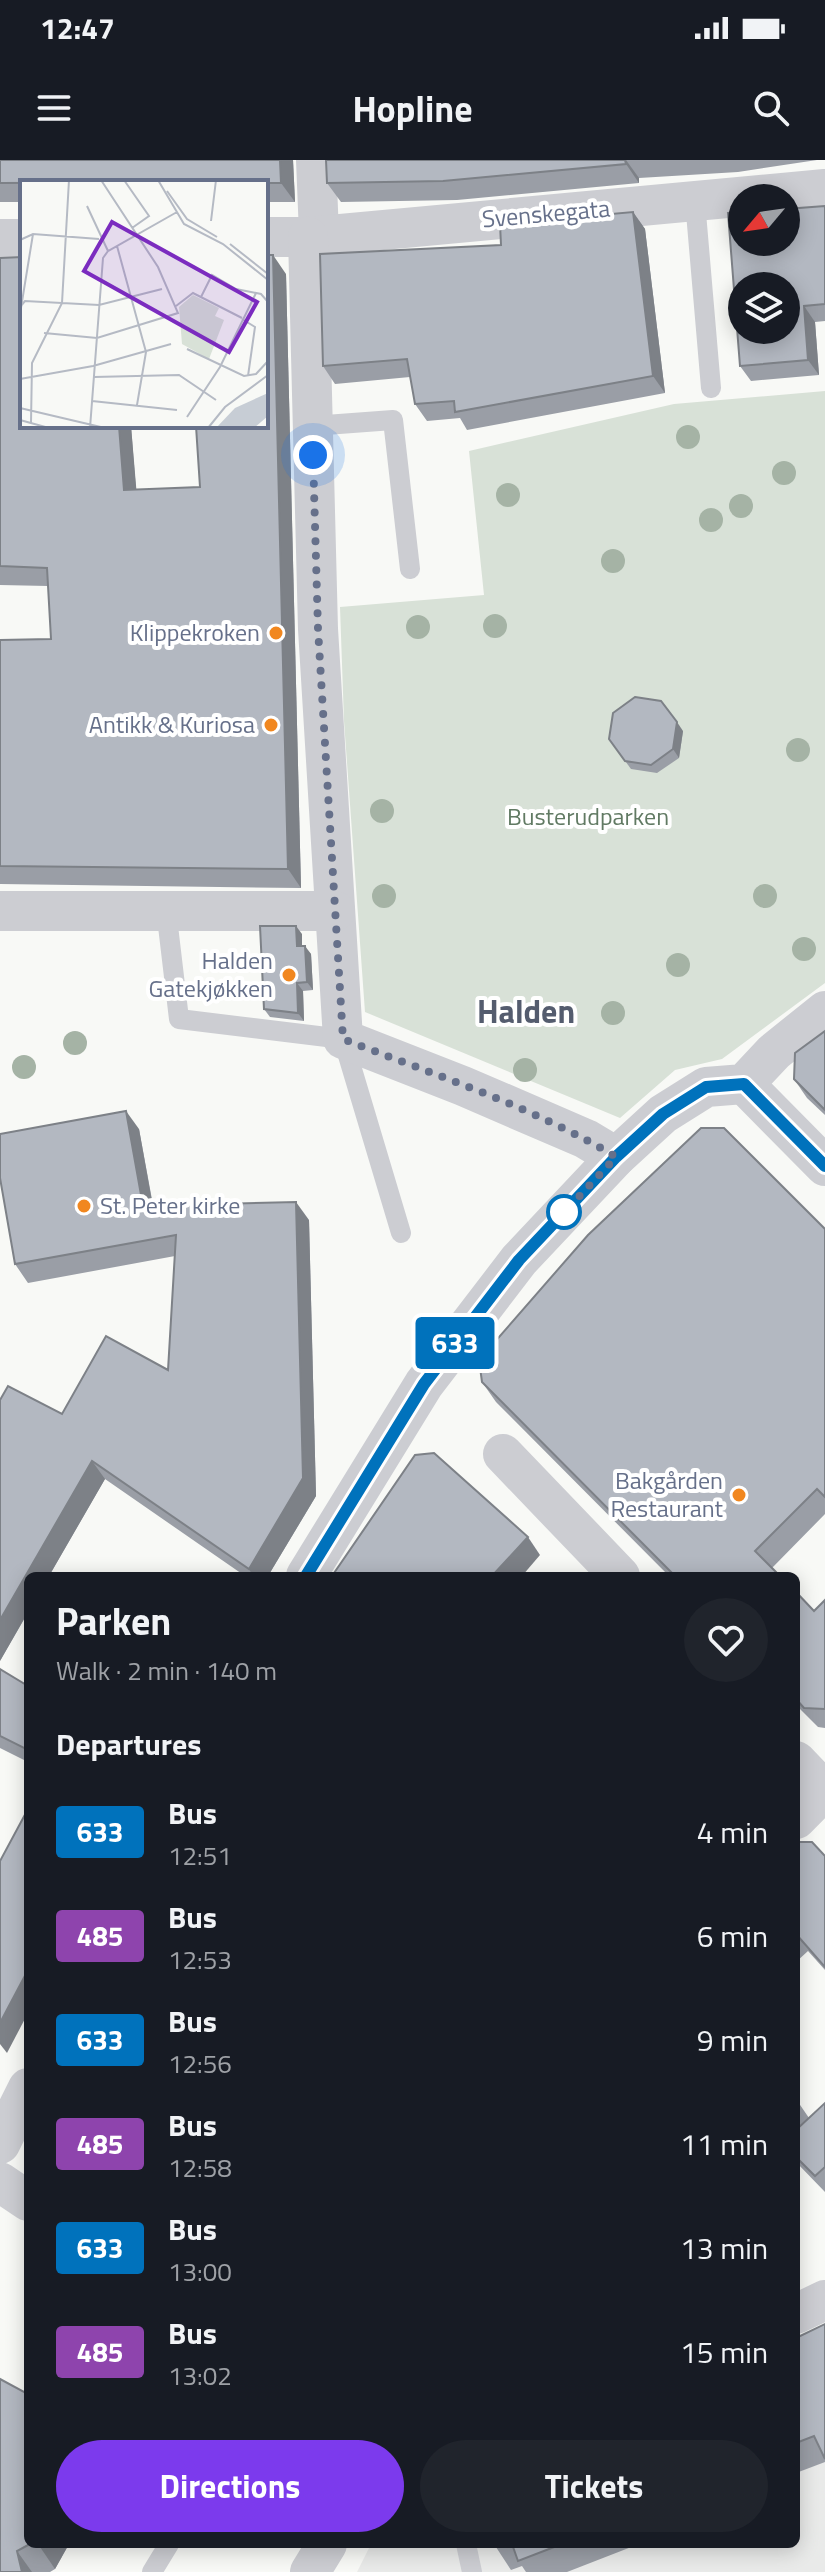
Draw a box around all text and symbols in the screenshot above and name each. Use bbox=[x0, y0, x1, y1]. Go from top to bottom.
text: 12:47 bbox=[40, 5, 115, 51]
text: Hopline bbox=[352, 81, 473, 136]
icon: menu bbox=[32, 86, 76, 130]
icon: search bbox=[749, 86, 793, 130]
inset map bbox=[20, 180, 268, 428]
north arrow bbox=[728, 184, 800, 256]
map controls bbox=[728, 184, 800, 344]
street label: Svenskegata bbox=[480, 189, 611, 237]
button: layers bbox=[728, 272, 800, 344]
your location bbox=[293, 435, 333, 475]
place label: Klippekroken bbox=[130, 614, 260, 650]
marker: Klippekroken bbox=[267, 624, 285, 642]
place label: Antikk & Kuriosa bbox=[89, 706, 255, 742]
marker: Antikk & Kuriosa bbox=[262, 716, 280, 734]
park label: Busterudparken bbox=[507, 798, 669, 834]
place label: Halden Gatekjøkken bbox=[149, 942, 273, 1006]
marker: Halden Gatekjøkken bbox=[280, 966, 298, 984]
district label: Halden bbox=[477, 987, 575, 1035]
place label: St. Peter kirke bbox=[100, 1187, 240, 1223]
unlabelled marker bbox=[547, 1195, 581, 1229]
marker: St. Peter kirke bbox=[75, 1197, 93, 1215]
line badge: 633 bbox=[409, 1317, 501, 1369]
text: 633 bbox=[431, 1321, 479, 1364]
place label: Bakgården Restaurant bbox=[610, 1462, 724, 1526]
marker: Bakgården Restaurant bbox=[730, 1486, 748, 1504]
text: Parken bbox=[56, 1592, 171, 1650]
button: heart bbox=[684, 1598, 768, 1682]
text: Walk · 2 min · 140 m bbox=[56, 1651, 277, 1690]
text: Departures bbox=[56, 1721, 201, 1767]
text: Bus bbox=[168, 1790, 217, 1836]
text: 4 min bbox=[697, 1809, 768, 1855]
text: 633 bbox=[76, 1810, 124, 1853]
text: 12:51 bbox=[168, 1836, 232, 1875]
text: Bus bbox=[168, 1894, 217, 1940]
text: 6 min bbox=[697, 1913, 768, 1959]
text: 485 bbox=[76, 1914, 124, 1957]
text: 12:53 bbox=[168, 1940, 232, 1979]
text: Bus bbox=[168, 1998, 217, 2044]
text: 9 min bbox=[697, 2017, 768, 2063]
text: 633 bbox=[76, 2018, 124, 2061]
text: 12:56 bbox=[168, 2044, 232, 2083]
text: Bus bbox=[168, 2102, 217, 2148]
text: 11 min bbox=[680, 2121, 768, 2167]
text: 485 bbox=[76, 2122, 124, 2165]
text: 12:58 bbox=[168, 2148, 232, 2187]
text: Bus bbox=[168, 2206, 217, 2252]
text: 13 min bbox=[680, 2225, 768, 2271]
text: 633 bbox=[76, 2226, 124, 2269]
text: 13:00 bbox=[168, 2252, 232, 2291]
text: Bus bbox=[168, 2310, 217, 2356]
text: 15 min bbox=[680, 2329, 768, 2375]
text: 485 bbox=[76, 2330, 124, 2373]
text: 13:02 bbox=[168, 2356, 232, 2395]
button: Directions bbox=[56, 2440, 404, 2532]
button: Tickets bbox=[420, 2440, 768, 2532]

